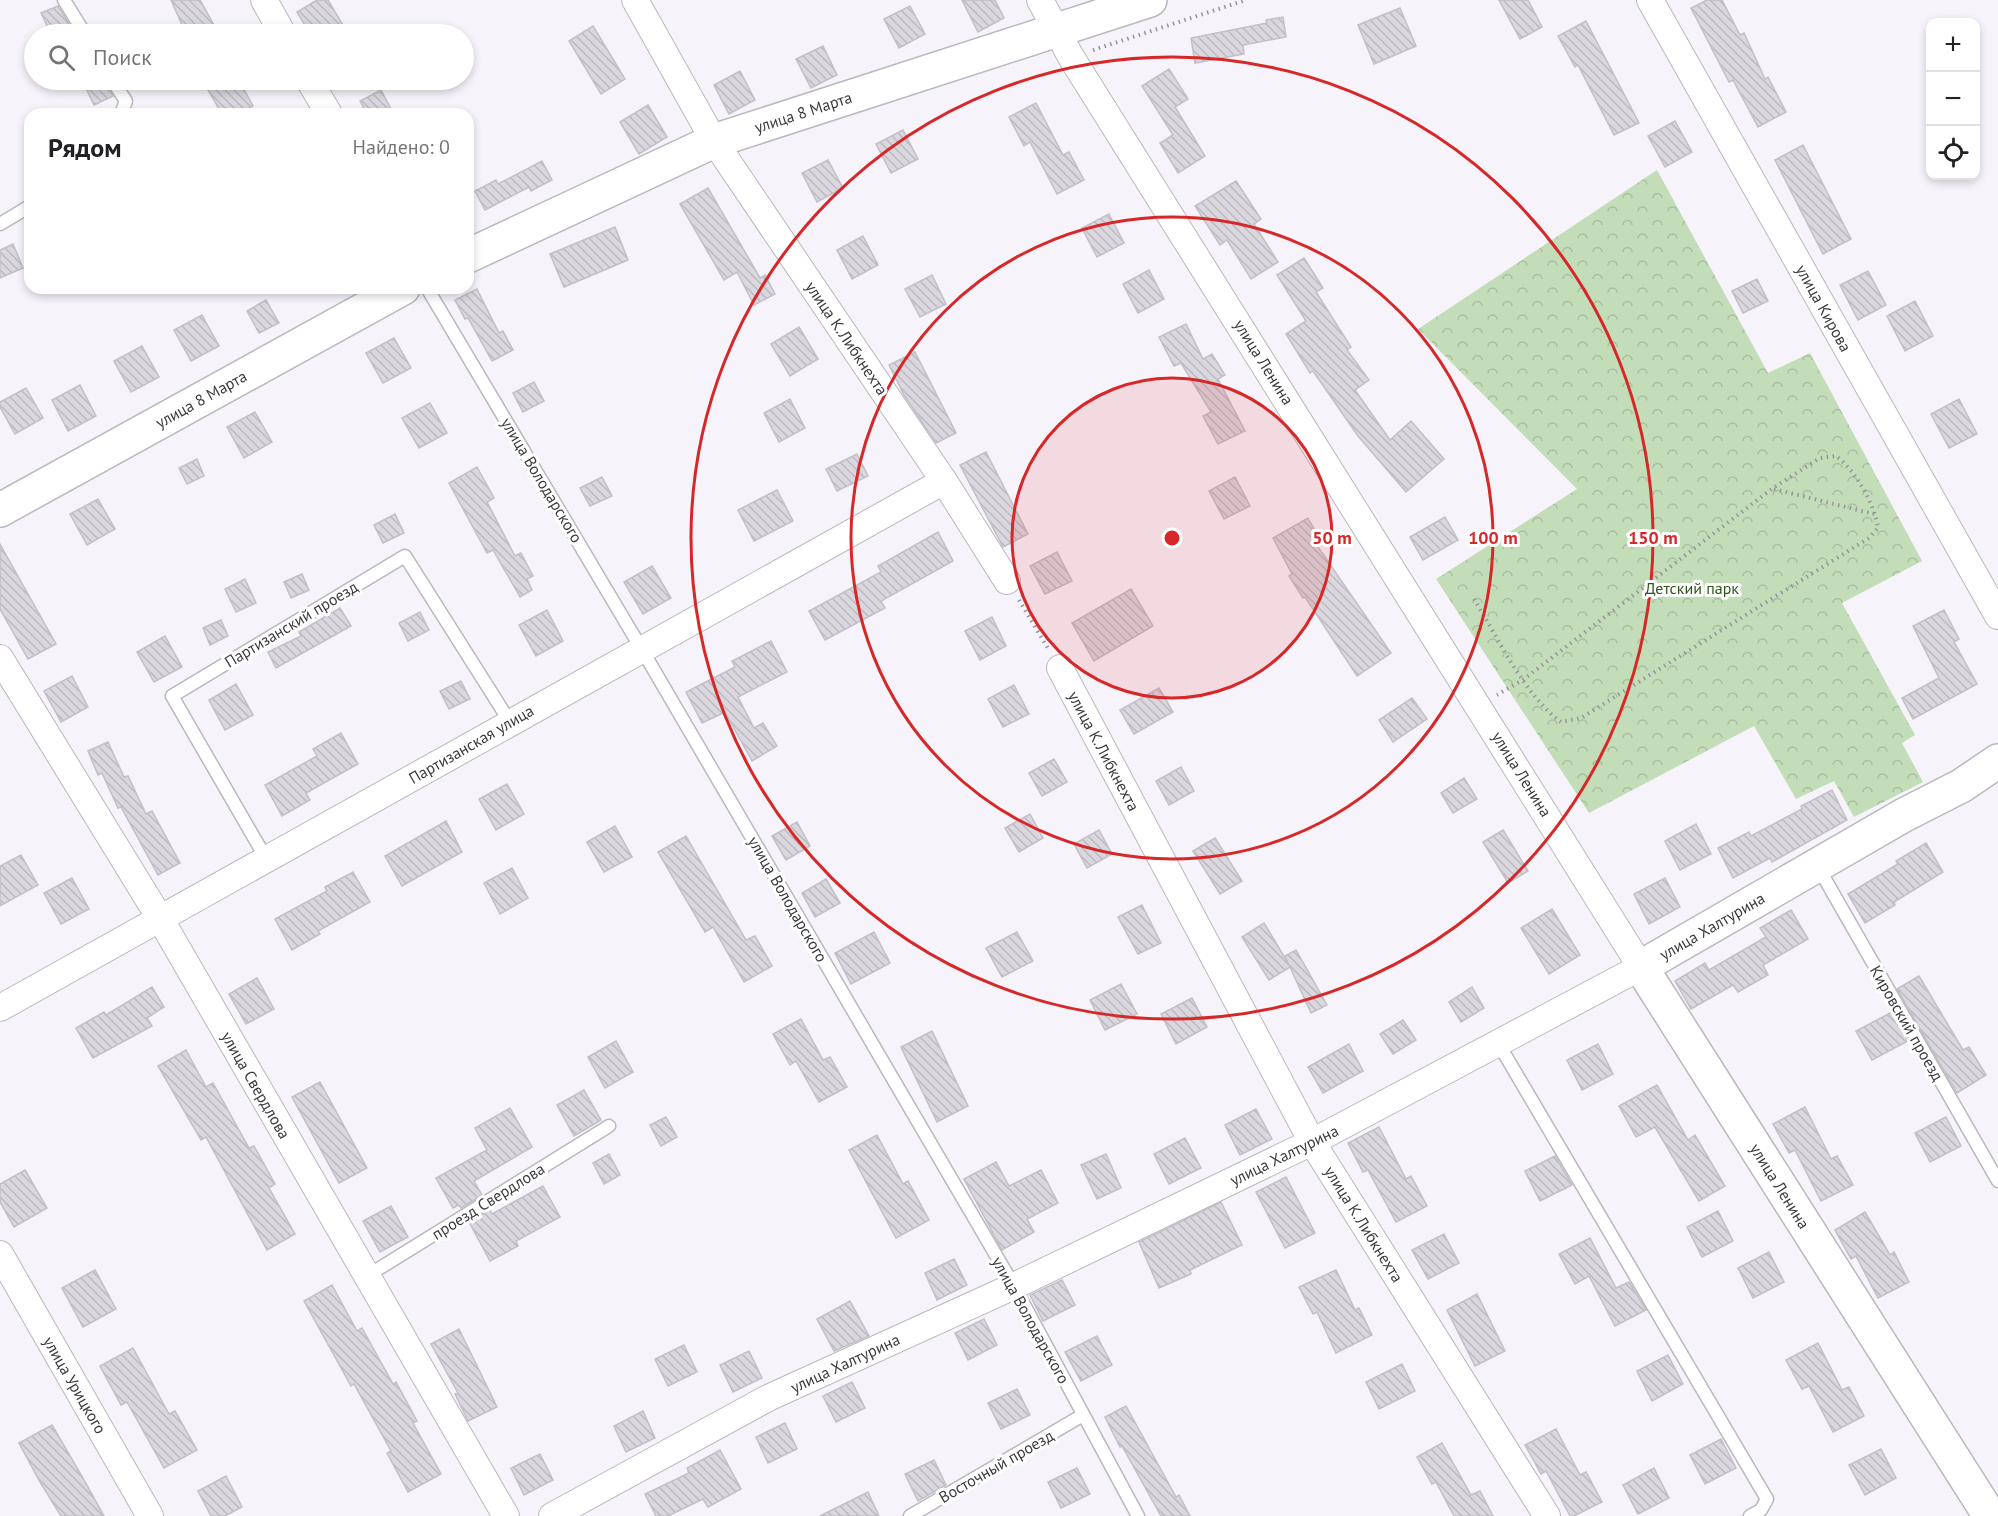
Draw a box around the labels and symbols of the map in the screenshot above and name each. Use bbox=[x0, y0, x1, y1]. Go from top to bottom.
street label: улица 8 Марта bbox=[752, 87, 854, 137]
street label: улица Кирова bbox=[1792, 261, 1856, 355]
street label: улица К.Либкнехта bbox=[801, 277, 893, 399]
street label: улица Ленина bbox=[1230, 316, 1298, 408]
street label: улица 8 Марта bbox=[152, 366, 250, 432]
street label: улица Володарского bbox=[497, 414, 587, 546]
text: 50 m bbox=[1312, 526, 1352, 549]
text: 100 m bbox=[1468, 526, 1518, 549]
text: 150 m bbox=[1628, 526, 1678, 549]
centre of rings bbox=[1162, 528, 1182, 548]
street label: Партизанский проезд bbox=[221, 576, 362, 672]
park label: Детский парк bbox=[1645, 578, 1739, 598]
street label: улица К.Либкнехта bbox=[1064, 687, 1144, 815]
street label: Партизанская улица bbox=[405, 700, 537, 788]
street label: улица Ленина bbox=[1488, 728, 1556, 820]
street label: улица Володарского bbox=[744, 832, 832, 966]
street label: улица Халтурина bbox=[1656, 888, 1768, 964]
street label: Кировский проезд bbox=[1866, 962, 1948, 1085]
street label: улица Свердлова bbox=[217, 1028, 295, 1142]
street label: улица Халтурина bbox=[1226, 1120, 1342, 1190]
street label: улица Ленина bbox=[1746, 1140, 1814, 1232]
street label: проезд Свердлова bbox=[428, 1158, 548, 1244]
street label: улица К.Либкнехта bbox=[1320, 1162, 1408, 1286]
street label: улица Володарского bbox=[988, 1253, 1074, 1387]
street label: улица Халтурина bbox=[787, 1329, 903, 1397]
street label: улица Урицкого bbox=[39, 1333, 111, 1437]
street label: Восточный проезд bbox=[935, 1425, 1057, 1507]

